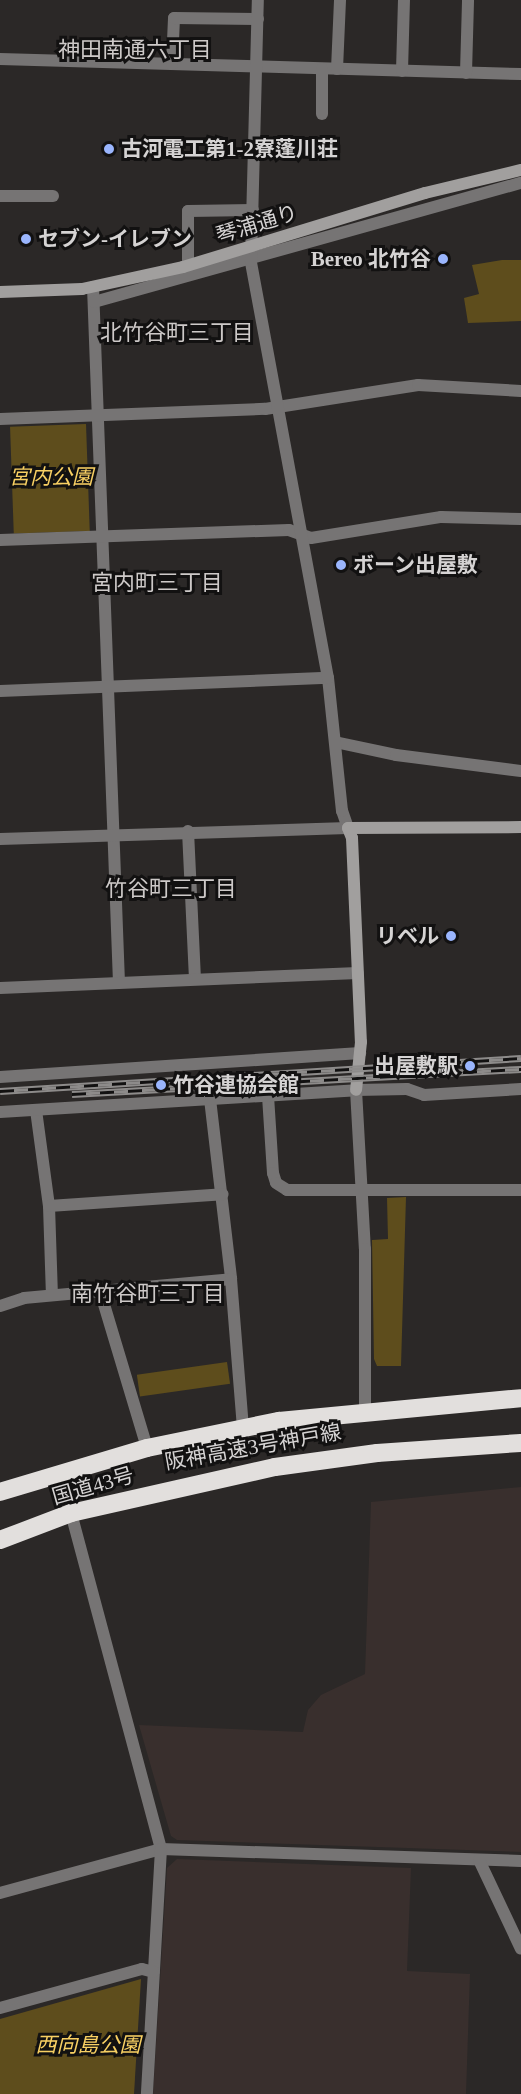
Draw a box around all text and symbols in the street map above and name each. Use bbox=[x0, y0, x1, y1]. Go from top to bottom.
district label: 神田南通六丁目 bbox=[58, 37, 212, 63]
place label: 古河電工第1-2寮蓬川荘 bbox=[121, 136, 338, 162]
marker: 古河電工第1-2寮蓬川荘 bbox=[102, 142, 116, 156]
street label: 琴浦通り bbox=[213, 200, 301, 248]
place label: セブン-イレブン bbox=[38, 226, 192, 252]
marker: セブン-イレブン bbox=[19, 232, 33, 246]
place label: Bereo 北竹谷 bbox=[311, 246, 431, 272]
marker: Bereo 北竹谷 bbox=[436, 252, 450, 266]
district label: 北竹谷町三丁目 bbox=[100, 320, 254, 346]
park label: 宮内公園 bbox=[9, 464, 93, 490]
place label: ボーン出屋敷 bbox=[353, 552, 479, 578]
marker: ボーン出屋敷 bbox=[334, 558, 348, 572]
district label: 宮内町三丁目 bbox=[91, 570, 223, 596]
district label: 竹谷町三丁目 bbox=[105, 876, 237, 902]
place label: リベル bbox=[376, 923, 439, 949]
marker: リベル bbox=[444, 929, 458, 943]
place label: 出屋敷駅 bbox=[374, 1053, 458, 1079]
marker: 出屋敷駅 bbox=[463, 1059, 477, 1073]
place label: 竹谷連協会館 bbox=[173, 1072, 299, 1098]
marker: 竹谷連協会館 bbox=[154, 1078, 168, 1092]
district label: 南竹谷町三丁目 bbox=[71, 1281, 225, 1307]
street label: 阪神高速3号神戸線 bbox=[163, 1419, 343, 1475]
street label: 国道43号 bbox=[49, 1462, 137, 1510]
park label: 西向島公園 bbox=[36, 2032, 140, 2058]

